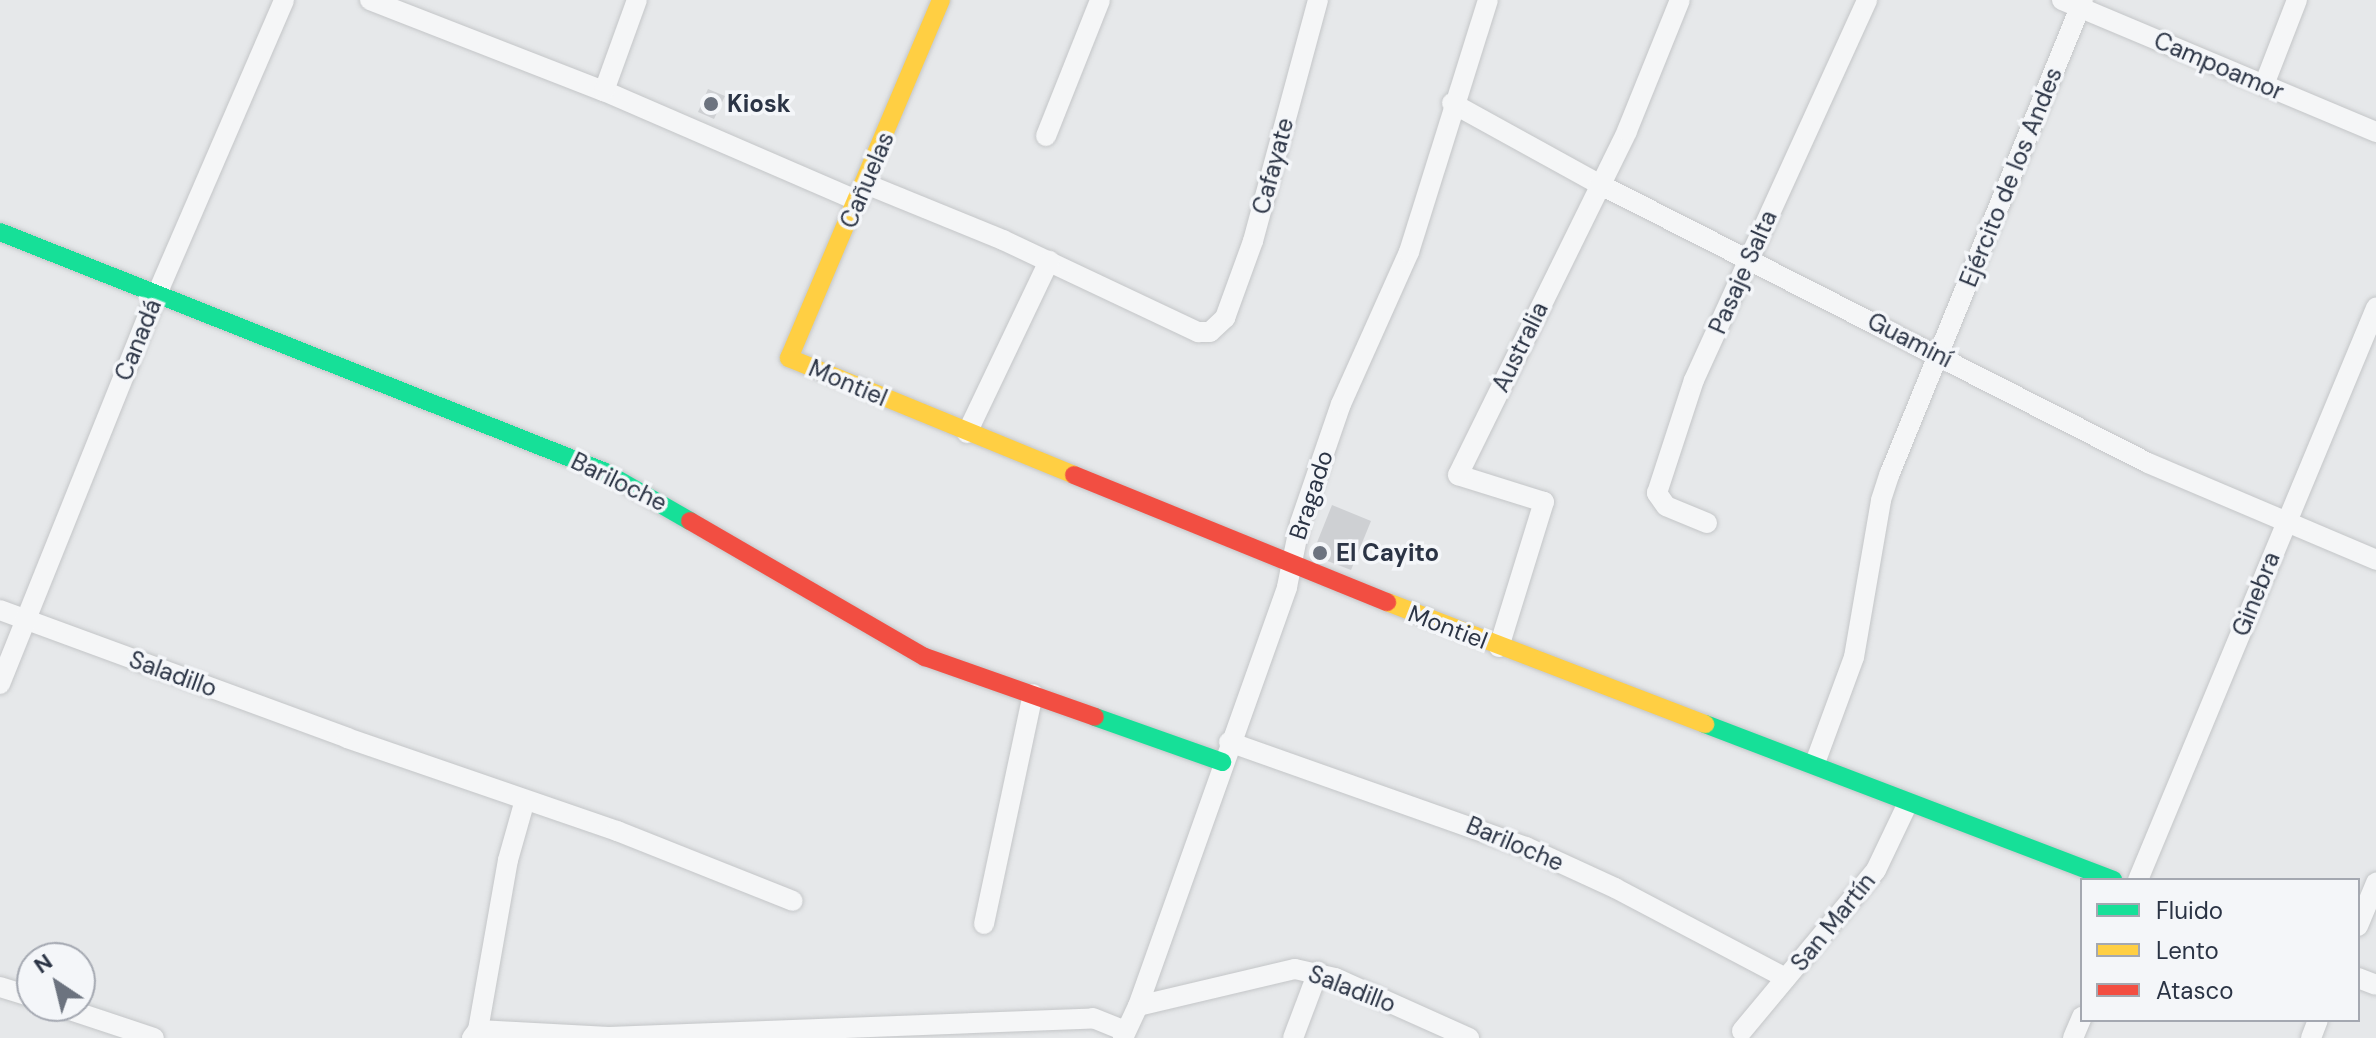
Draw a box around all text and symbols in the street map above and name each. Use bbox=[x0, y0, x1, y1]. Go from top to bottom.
street label: Campoamor bbox=[2150, 26, 2288, 106]
street label: Ejército de los Andes bbox=[1954, 63, 2068, 291]
place label: Kiosk bbox=[727, 90, 791, 118]
marker: Kiosk bbox=[702, 95, 720, 113]
street label: Cafayate bbox=[1246, 115, 1300, 217]
street label: Cañuelas bbox=[834, 127, 900, 233]
street label: Pasaje Salta bbox=[1703, 206, 1783, 338]
street label: Canadá bbox=[109, 295, 167, 385]
street label: Australia bbox=[1486, 297, 1554, 397]
street label: Guaminí bbox=[1863, 306, 1957, 374]
street label: Montiel bbox=[804, 354, 892, 412]
street label: Bariloche bbox=[566, 447, 672, 517]
street label: Bragado bbox=[1283, 447, 1339, 543]
place label: El Cayito bbox=[1336, 539, 1439, 567]
marker: El Cayito bbox=[1311, 544, 1329, 562]
street label: Ginebra bbox=[2226, 548, 2286, 640]
street label: Montiel bbox=[1404, 599, 1492, 655]
street label: Saladillo bbox=[125, 645, 221, 703]
street label: Bariloche bbox=[1462, 811, 1568, 877]
street label: San Martín bbox=[1785, 867, 1881, 977]
legend bbox=[2080, 878, 2360, 1022]
text: Fluido bbox=[2156, 895, 2223, 926]
text: Lento bbox=[2156, 935, 2219, 966]
north arrow bbox=[16, 942, 96, 1022]
text: N bbox=[28, 947, 58, 980]
street label: Saladillo bbox=[1304, 959, 1400, 1019]
text: Atasco bbox=[2156, 975, 2233, 1006]

